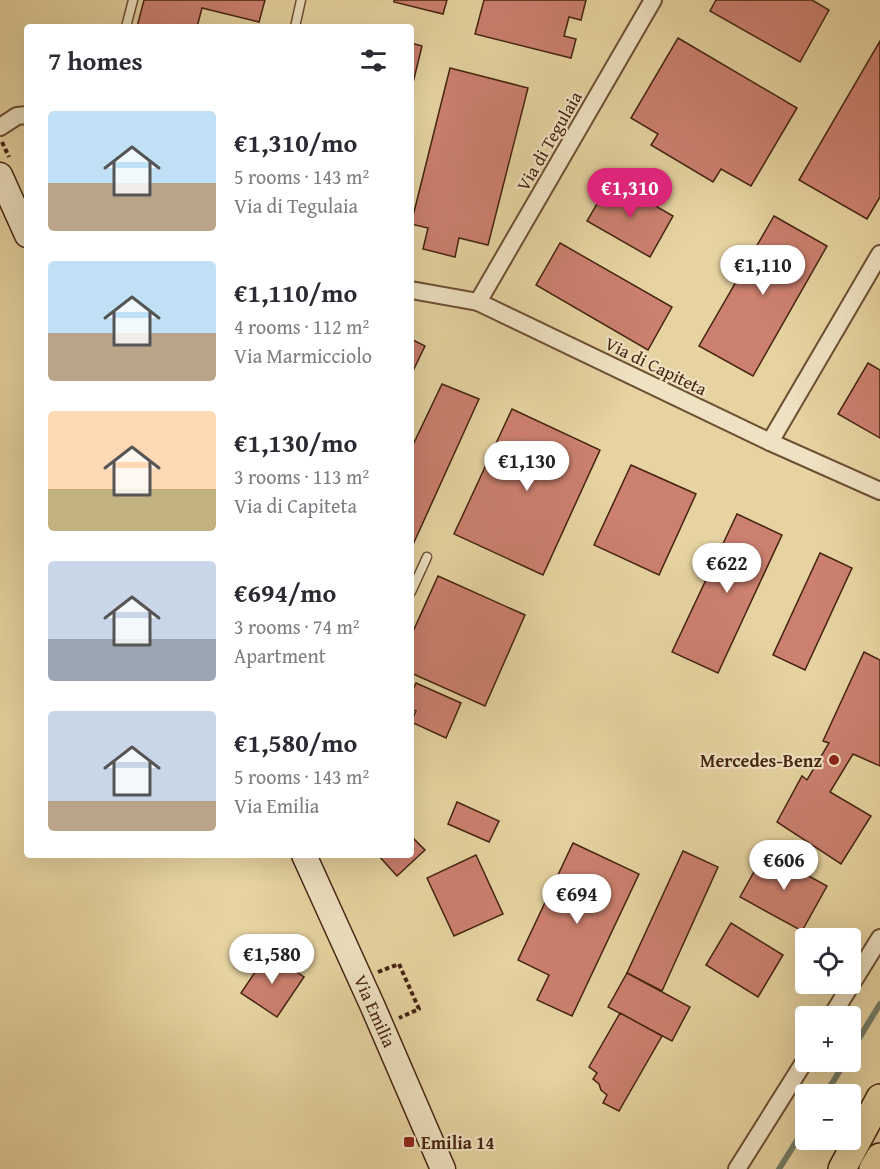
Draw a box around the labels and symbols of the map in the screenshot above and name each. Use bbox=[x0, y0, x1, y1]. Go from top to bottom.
street label: Via di Tegulaia bbox=[509, 86, 589, 196]
pin: €1,310 bbox=[581, 168, 679, 219]
pin: €1,110 bbox=[714, 245, 812, 296]
street label: Via di Capiteta bbox=[600, 330, 712, 403]
pin: €1,130 bbox=[478, 441, 576, 492]
pin: €622 bbox=[691, 543, 763, 594]
place label: Mercedes-Benz bbox=[700, 747, 822, 774]
marker: Mercedes-Benz bbox=[827, 753, 841, 767]
pin: €606 bbox=[748, 840, 820, 891]
pin: €694 bbox=[541, 874, 613, 925]
pin: €1,580 bbox=[223, 934, 321, 985]
street label: Via Emilia bbox=[347, 970, 403, 1052]
place label: Emilia 14 bbox=[421, 1129, 495, 1156]
marker: Emilia 14 bbox=[402, 1135, 416, 1149]

